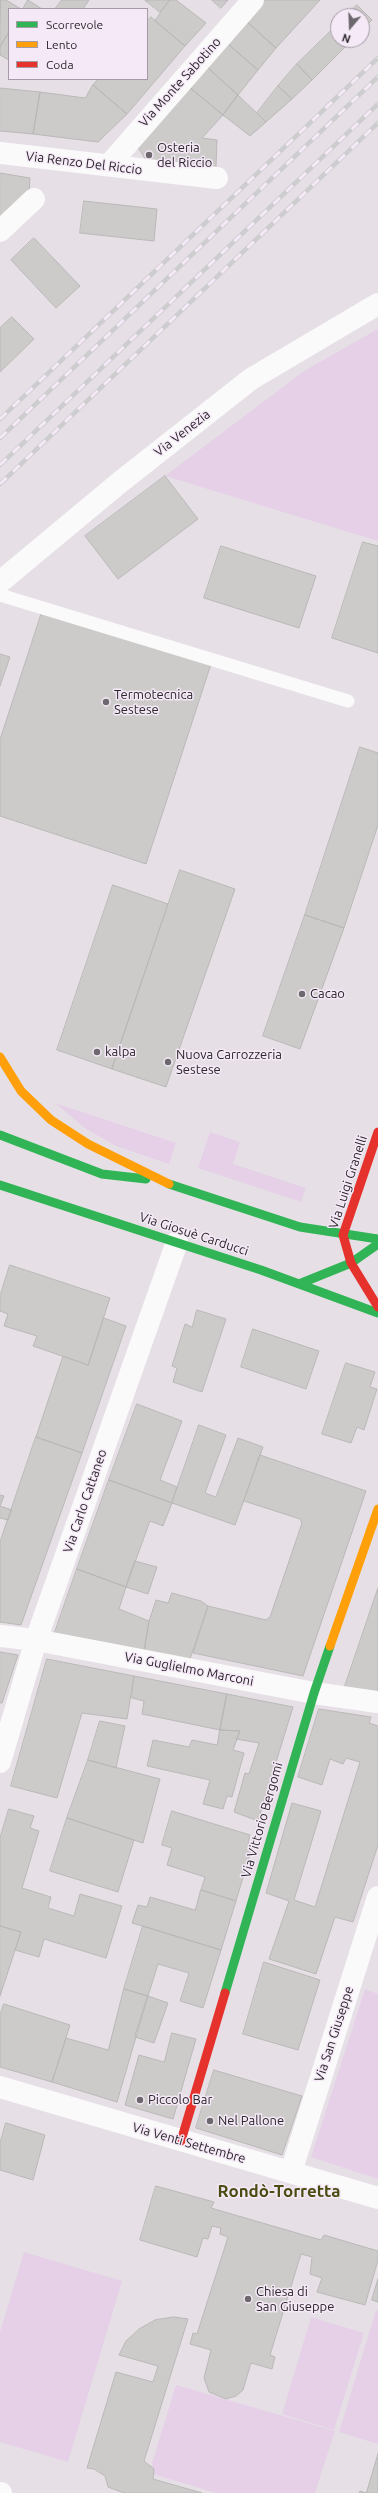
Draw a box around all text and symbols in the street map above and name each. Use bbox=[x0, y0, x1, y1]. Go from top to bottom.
legend bbox=[8, 8, 148, 80]
north arrow bbox=[330, 8, 370, 48]
text: Scorrevole bbox=[46, 18, 103, 31]
text: N bbox=[341, 31, 352, 45]
street label: Via Monte Sabotino bbox=[136, 34, 224, 130]
text: Lento bbox=[46, 38, 77, 51]
text: Coda bbox=[46, 58, 74, 71]
place label: Osteria del Riccio bbox=[157, 140, 212, 171]
street label: Via Renzo Del Riccio bbox=[25, 148, 143, 178]
marker: Osteria del Riccio bbox=[144, 150, 154, 160]
street label: Via Venezia bbox=[151, 406, 213, 460]
place label: Termotecnica Sestese bbox=[114, 687, 193, 718]
marker: Termotecnica Sestese bbox=[101, 697, 111, 707]
place label: Cacao bbox=[310, 986, 345, 1002]
marker: Cacao bbox=[297, 989, 307, 999]
place label: kalpa bbox=[105, 1044, 136, 1060]
marker: kalpa bbox=[92, 1047, 102, 1057]
place label: Nuova Carrozzeria Sestese bbox=[176, 1047, 282, 1078]
marker: Nuova Carrozzeria Sestese bbox=[163, 1057, 173, 1067]
street label: Via Luigi Granelli bbox=[326, 1133, 370, 1231]
street label: Via Giosuè Carducci bbox=[137, 1209, 251, 1259]
street label: Via Carlo Cattaneo bbox=[60, 1447, 110, 1555]
street label: Via Guglielmo Marconi bbox=[123, 1649, 255, 1689]
street label: Via Vittorio Bergomi bbox=[238, 1760, 286, 1880]
street label: Via San Giuseppe bbox=[311, 1984, 357, 2084]
place label: Piccolo Bar bbox=[148, 2092, 212, 2108]
marker: Piccolo Bar bbox=[135, 2095, 145, 2105]
place label: Nel Pallone bbox=[218, 2113, 284, 2129]
marker: Nel Pallone bbox=[205, 2116, 215, 2126]
street label: Via Venti Settembre bbox=[130, 2119, 248, 2167]
district label: Rondò-Torretta bbox=[218, 2181, 340, 2201]
place label: Chiesa di San Giuseppe bbox=[256, 2284, 334, 2315]
marker: Chiesa di San Giuseppe bbox=[243, 2294, 253, 2304]

